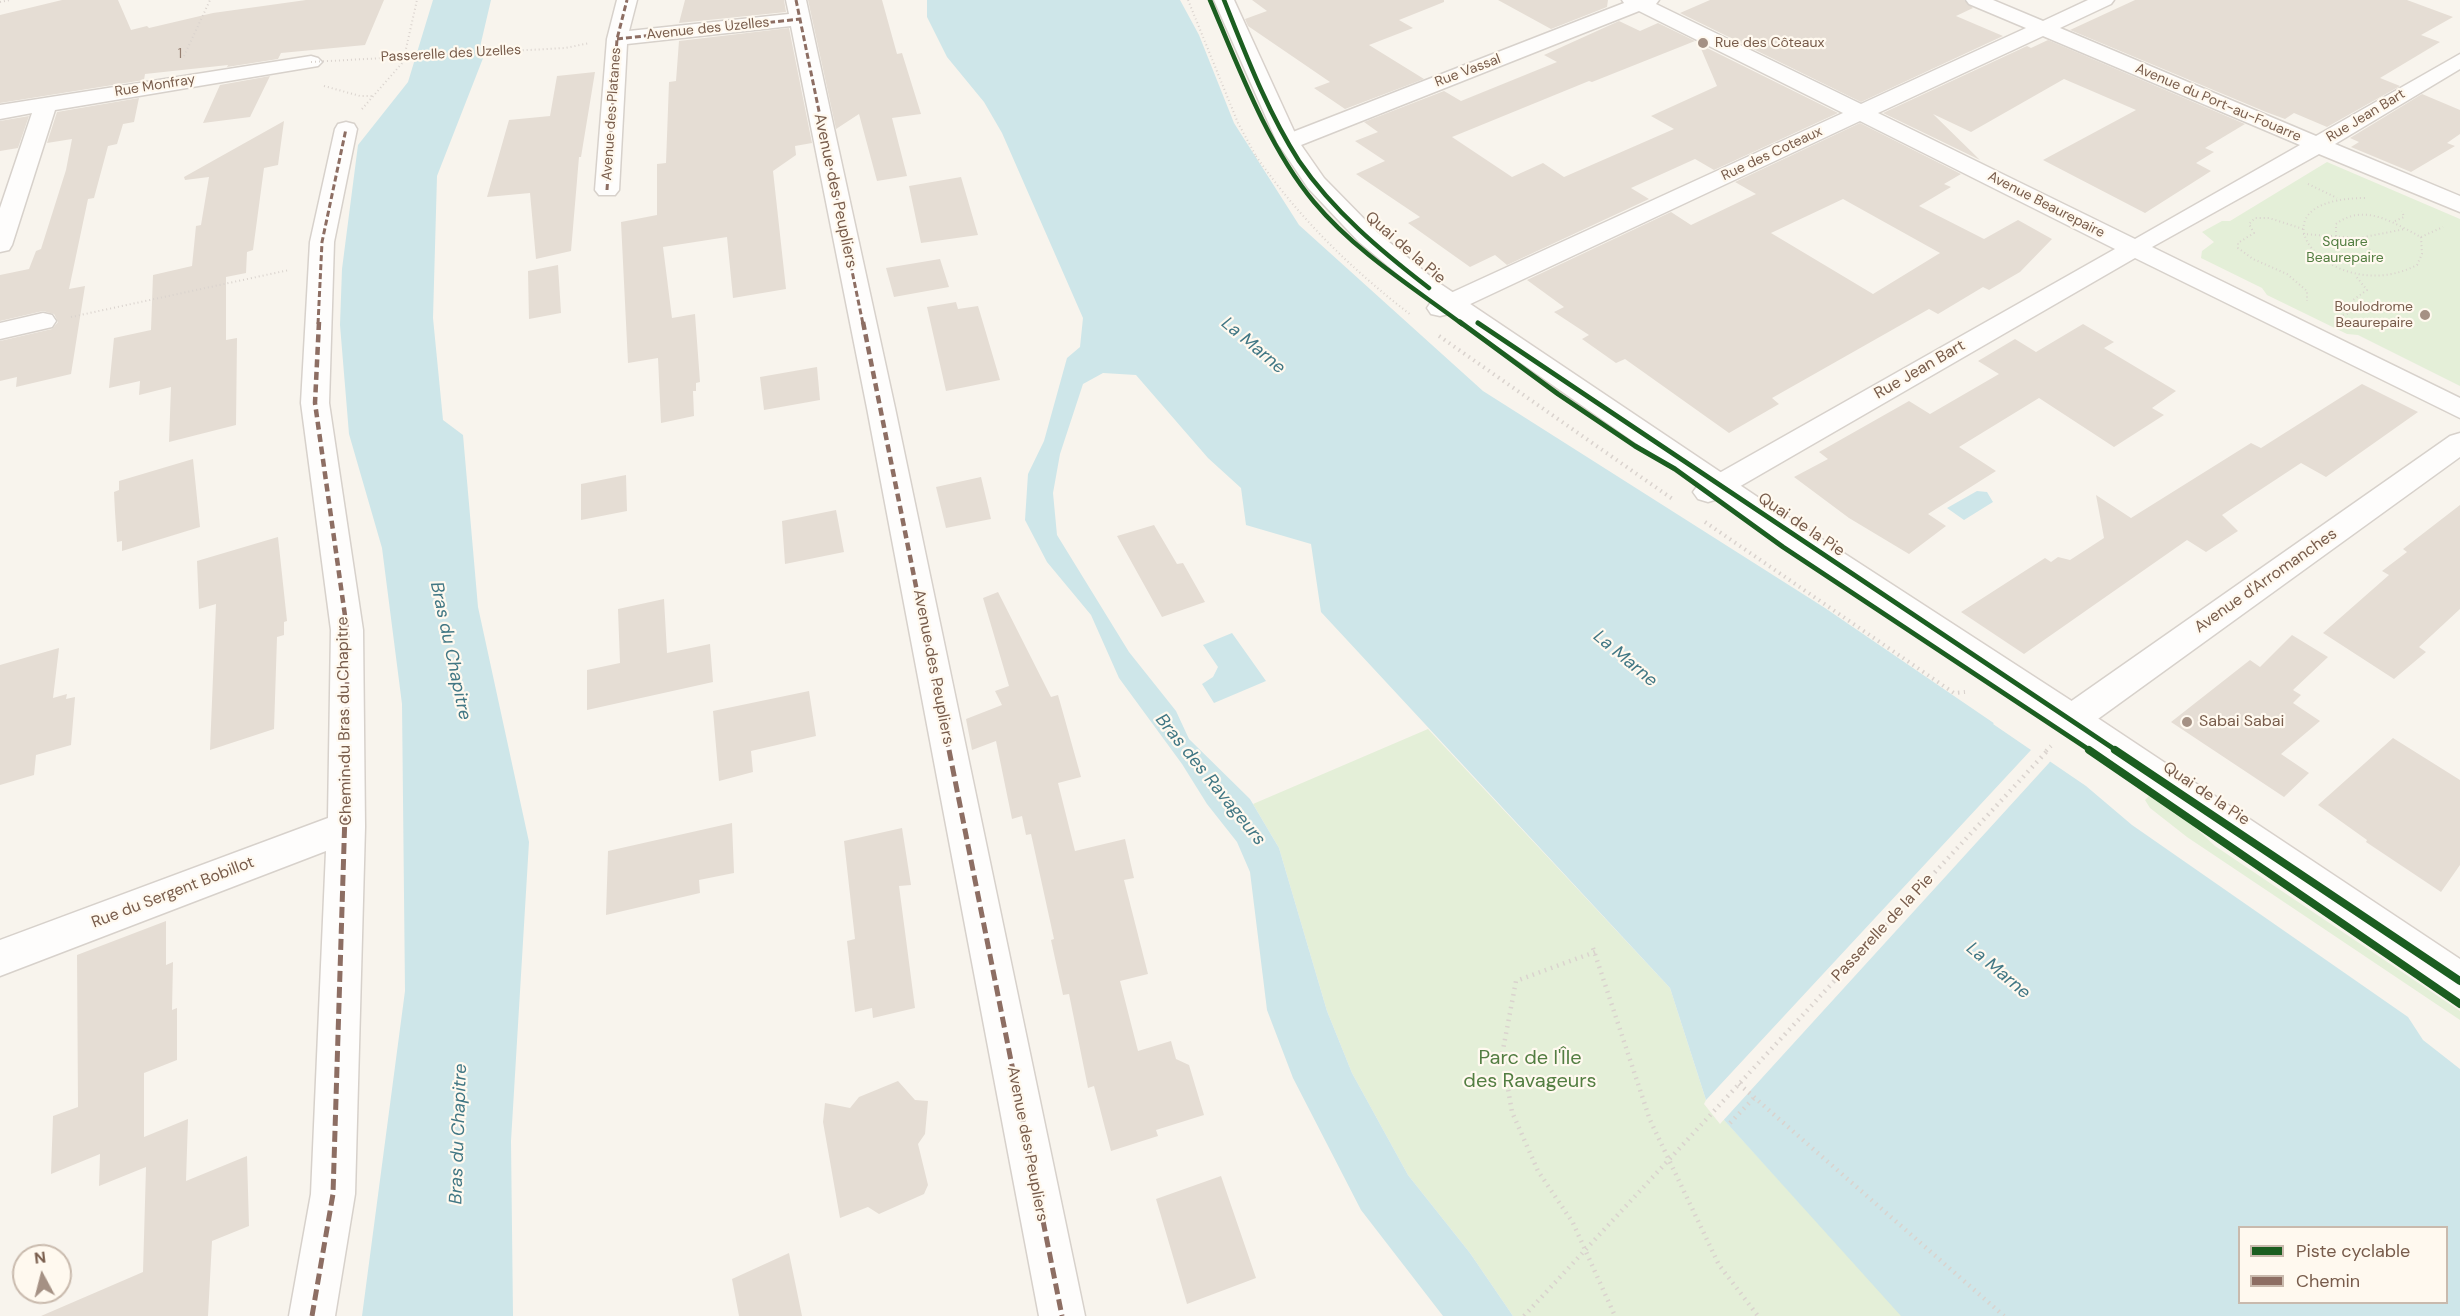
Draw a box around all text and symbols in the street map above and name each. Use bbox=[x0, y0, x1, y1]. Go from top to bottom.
street label: Avenue des Uzelles bbox=[646, 14, 770, 44]
place label: Rue des Côteaux bbox=[1715, 35, 1824, 51]
marker: Rue des Côteaux bbox=[1696, 36, 1710, 50]
street label: Passerelle des Uzelles bbox=[380, 42, 522, 66]
house number: 1 bbox=[178, 46, 182, 62]
street label: Avenue des Platanes bbox=[599, 47, 625, 181]
street label: Rue Vassal bbox=[1433, 51, 1503, 91]
street label: Avenue du Port-au-Fouarre bbox=[2133, 60, 2303, 146]
street label: Rue Monfray bbox=[114, 71, 196, 101]
street label: Rue Jean Bart bbox=[2323, 86, 2409, 146]
street label: Avenue des Peupliers bbox=[809, 112, 861, 270]
street label: Rue des Coteaux bbox=[1719, 123, 1825, 185]
street label: Avenue Beaurepaire bbox=[1985, 168, 2107, 242]
street label: Quai de la Pie bbox=[1361, 208, 1449, 288]
park label: Square Beaurepaire bbox=[2306, 234, 2384, 266]
place label: Boulodrome Beaurepaire bbox=[2334, 299, 2413, 332]
marker: Boulodrome Beaurepaire bbox=[2418, 308, 2432, 322]
water label: La Marne bbox=[1217, 313, 1289, 379]
street label: Rue Jean Bart bbox=[1871, 336, 1969, 404]
street label: Quai de la Pie bbox=[1754, 489, 1848, 561]
street label: Avenue d'Arromanches bbox=[2191, 525, 2341, 637]
water label: Bras du Chapitre bbox=[425, 580, 475, 722]
street label: Avenue des Peupliers bbox=[909, 588, 957, 746]
street label: Chemin du Bras du Chapitre bbox=[334, 616, 356, 826]
water label: La Marne bbox=[1589, 626, 1661, 692]
water label: Bras des Ravageurs bbox=[1150, 710, 1270, 850]
place label: Sabai Sabai bbox=[2199, 712, 2284, 732]
marker: Sabai Sabai bbox=[2180, 715, 2194, 729]
street label: Quai de la Pie bbox=[2159, 758, 2253, 830]
street label: Rue du Sergent Bobillot bbox=[89, 853, 257, 933]
street label: Passerelle de la Pie bbox=[1828, 870, 1938, 986]
water label: La Marne bbox=[1962, 938, 2034, 1004]
park label: Parc de l'Île des Ravageurs bbox=[1463, 1047, 1597, 1094]
water label: Bras du Chapitre bbox=[446, 1063, 472, 1205]
street label: Avenue des Peupliers bbox=[1003, 1065, 1051, 1223]
legend bbox=[2238, 1226, 2448, 1304]
text: Piste cyclable bbox=[2296, 1239, 2410, 1263]
north arrow bbox=[12, 1244, 72, 1304]
text: N bbox=[33, 1246, 47, 1269]
text: Chemin bbox=[2296, 1269, 2360, 1293]

